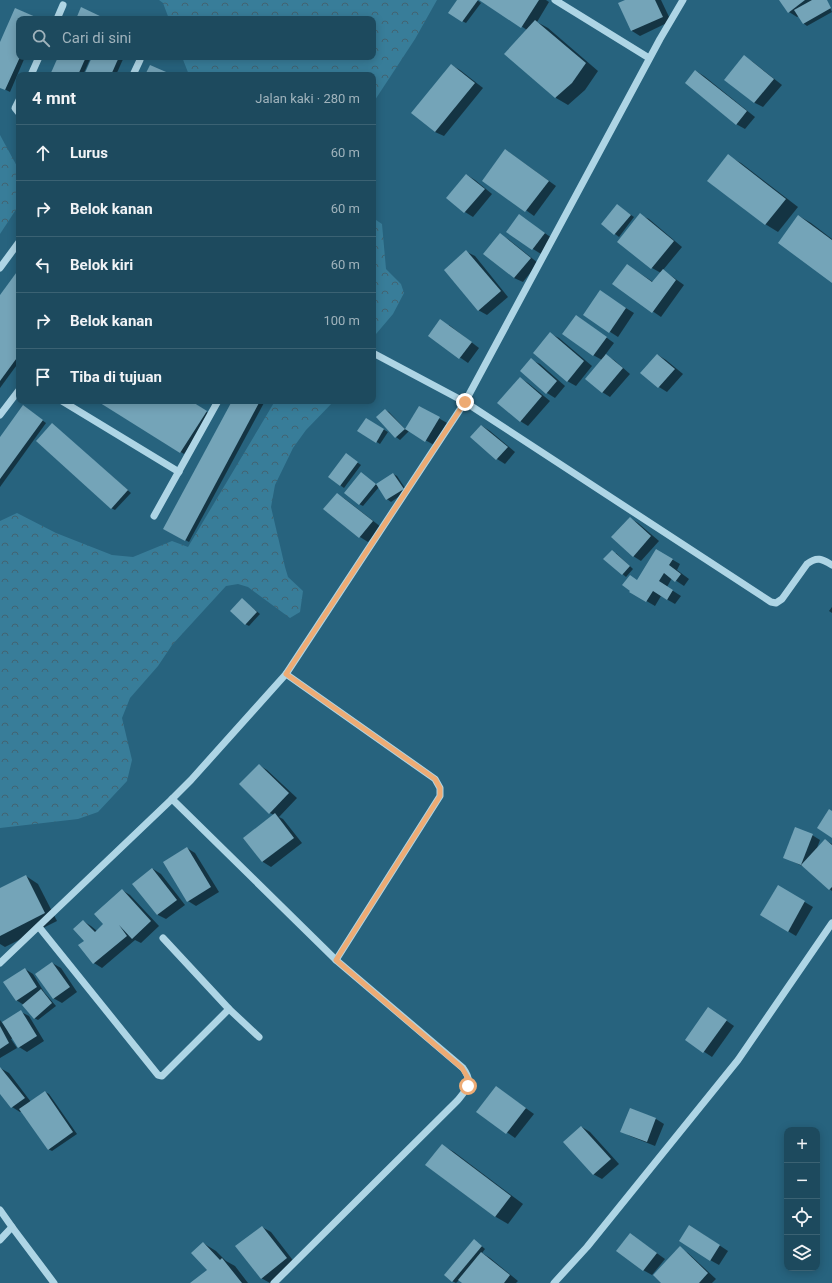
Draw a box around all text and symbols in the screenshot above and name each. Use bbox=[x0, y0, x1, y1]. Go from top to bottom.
search box bbox=[16, 16, 376, 60]
icon: search bbox=[30, 27, 52, 49]
text: Cari di sini bbox=[62, 29, 132, 47]
text: 4 mnt bbox=[32, 88, 76, 108]
text: Jalan kaki · 280 m bbox=[255, 91, 360, 106]
icon: ahead bbox=[32, 142, 54, 164]
text: Lurus bbox=[70, 144, 108, 162]
text: 60 m bbox=[331, 145, 360, 160]
icon: right bbox=[32, 198, 54, 220]
text: Belok kanan bbox=[70, 200, 153, 218]
text: 60 m bbox=[331, 201, 360, 216]
icon: left bbox=[32, 254, 54, 276]
text: Belok kiri bbox=[70, 256, 133, 274]
text: 60 m bbox=[331, 257, 360, 272]
icon: right bbox=[32, 310, 54, 332]
text: Belok kanan bbox=[70, 312, 153, 330]
text: 100 m bbox=[323, 313, 360, 328]
icon: arrive bbox=[32, 366, 54, 388]
text: Tiba di tujuan bbox=[70, 368, 162, 386]
route end bbox=[456, 393, 474, 411]
route start bbox=[459, 1077, 477, 1095]
map controls bbox=[784, 1127, 820, 1271]
button: + bbox=[784, 1127, 820, 1163]
button: − bbox=[784, 1163, 820, 1199]
button: locate bbox=[784, 1199, 820, 1235]
button: layers bbox=[784, 1235, 820, 1271]

